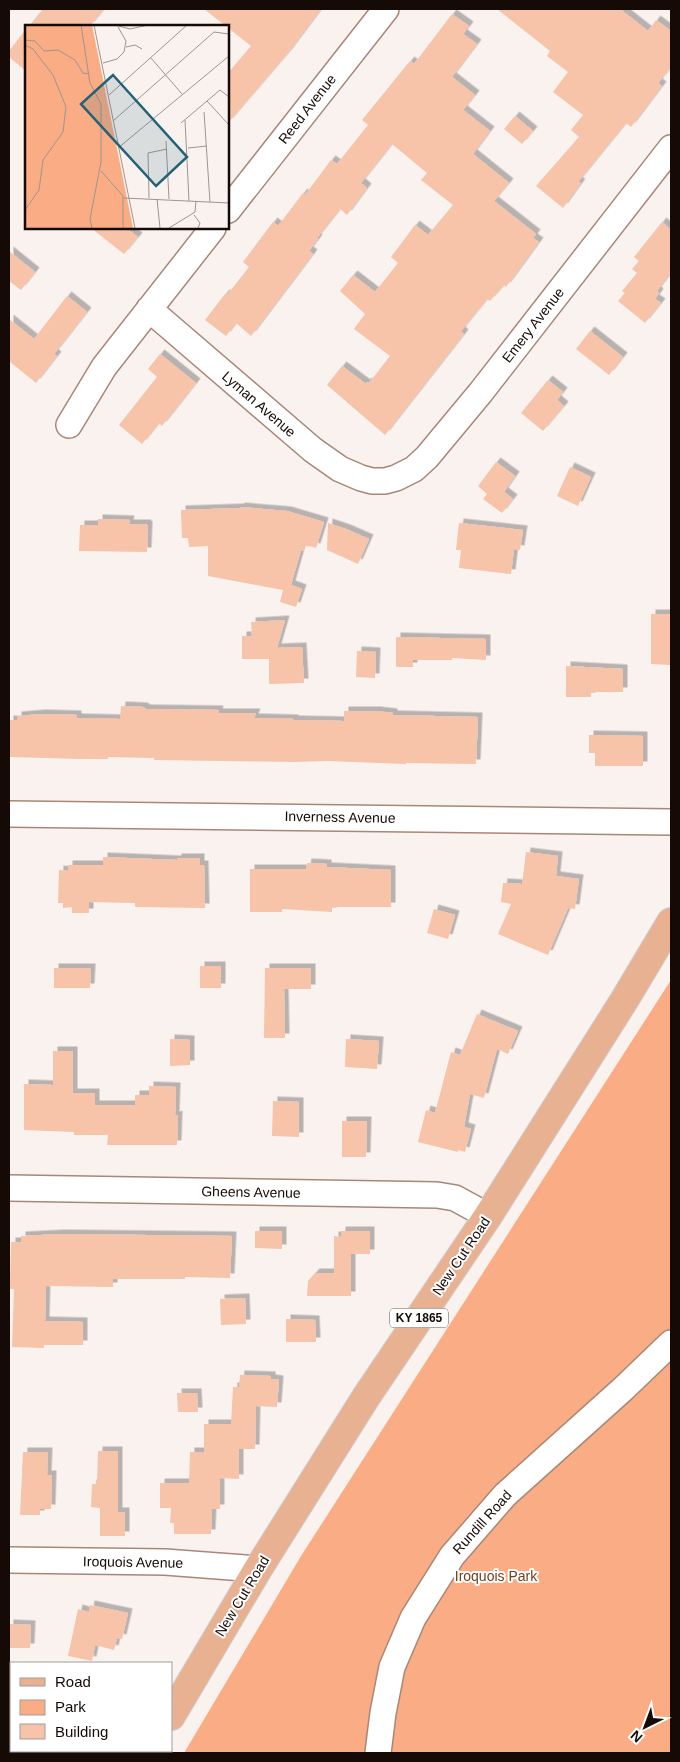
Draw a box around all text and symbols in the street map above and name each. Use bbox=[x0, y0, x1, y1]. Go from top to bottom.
inset map bbox=[25, 25, 229, 229]
street label: Reed Avenue bbox=[275, 71, 339, 147]
street label: Emery Avenue bbox=[499, 284, 567, 366]
street label: Lyman Avenue bbox=[219, 368, 299, 440]
street label: Inverness Avenue bbox=[284, 808, 396, 826]
street label: Gheens Avenue bbox=[201, 1183, 301, 1201]
street label: New Cut Road bbox=[429, 1214, 493, 1298]
road number: KY 1865 bbox=[390, 1309, 448, 1328]
street label: Rundill Road bbox=[449, 1487, 515, 1557]
street label: Iroquois Avenue bbox=[83, 1553, 183, 1571]
street label: New Cut Road bbox=[212, 1553, 272, 1639]
park label: Iroquois Park bbox=[455, 1568, 538, 1584]
legend bbox=[10, 1662, 172, 1752]
text: Road bbox=[55, 1673, 91, 1690]
text: Park bbox=[55, 1698, 86, 1715]
north arrow bbox=[620, 1702, 670, 1752]
text: Building bbox=[55, 1723, 108, 1740]
text: N bbox=[627, 1727, 645, 1746]

